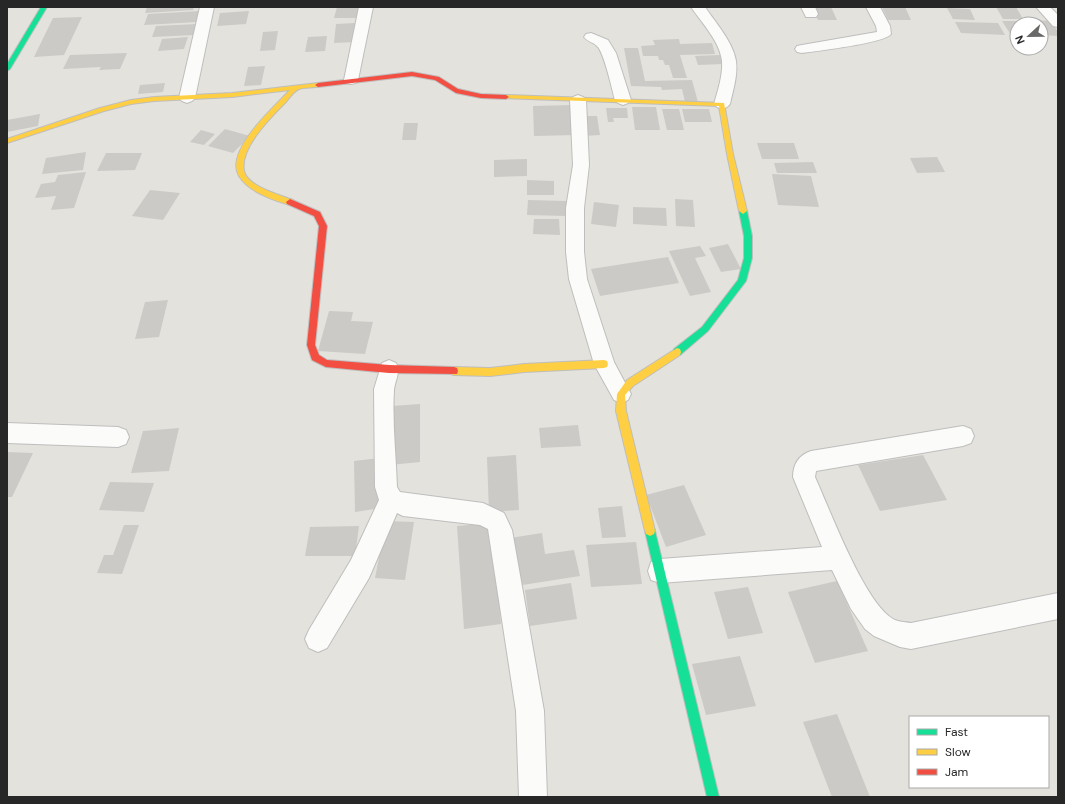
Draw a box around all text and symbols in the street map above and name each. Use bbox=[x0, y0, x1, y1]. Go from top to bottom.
north arrow bbox=[1009, 16, 1049, 56]
text: N bbox=[1012, 33, 1028, 46]
legend bbox=[909, 716, 1049, 788]
text: Fast bbox=[945, 724, 968, 740]
text: Slow bbox=[945, 744, 971, 760]
text: Jam bbox=[945, 764, 968, 780]

